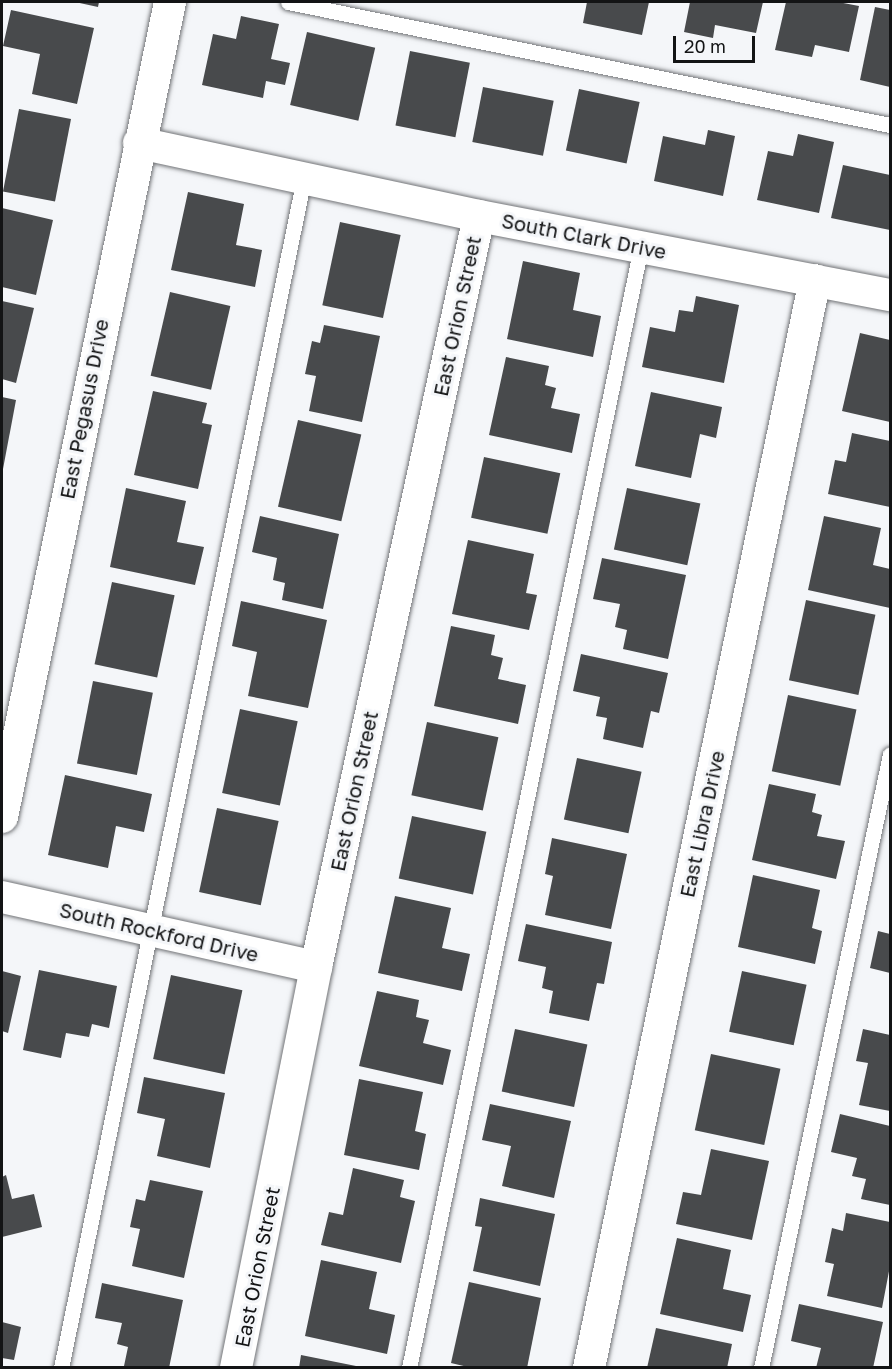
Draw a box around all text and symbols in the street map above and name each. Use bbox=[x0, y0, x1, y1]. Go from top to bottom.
scale bar bbox=[676, 24, 758, 62]
text: 20 m bbox=[684, 35, 726, 57]
street label: South Clark Drive bbox=[500, 208, 668, 264]
street label: East Orion Street bbox=[428, 234, 486, 398]
street label: East Pegasus Drive bbox=[55, 317, 113, 501]
street label: East Orion Street bbox=[325, 709, 383, 873]
street label: East Libra Drive bbox=[675, 748, 729, 900]
street label: South Rockford Drive bbox=[57, 897, 261, 967]
street label: East Orion Street bbox=[230, 1185, 284, 1349]

